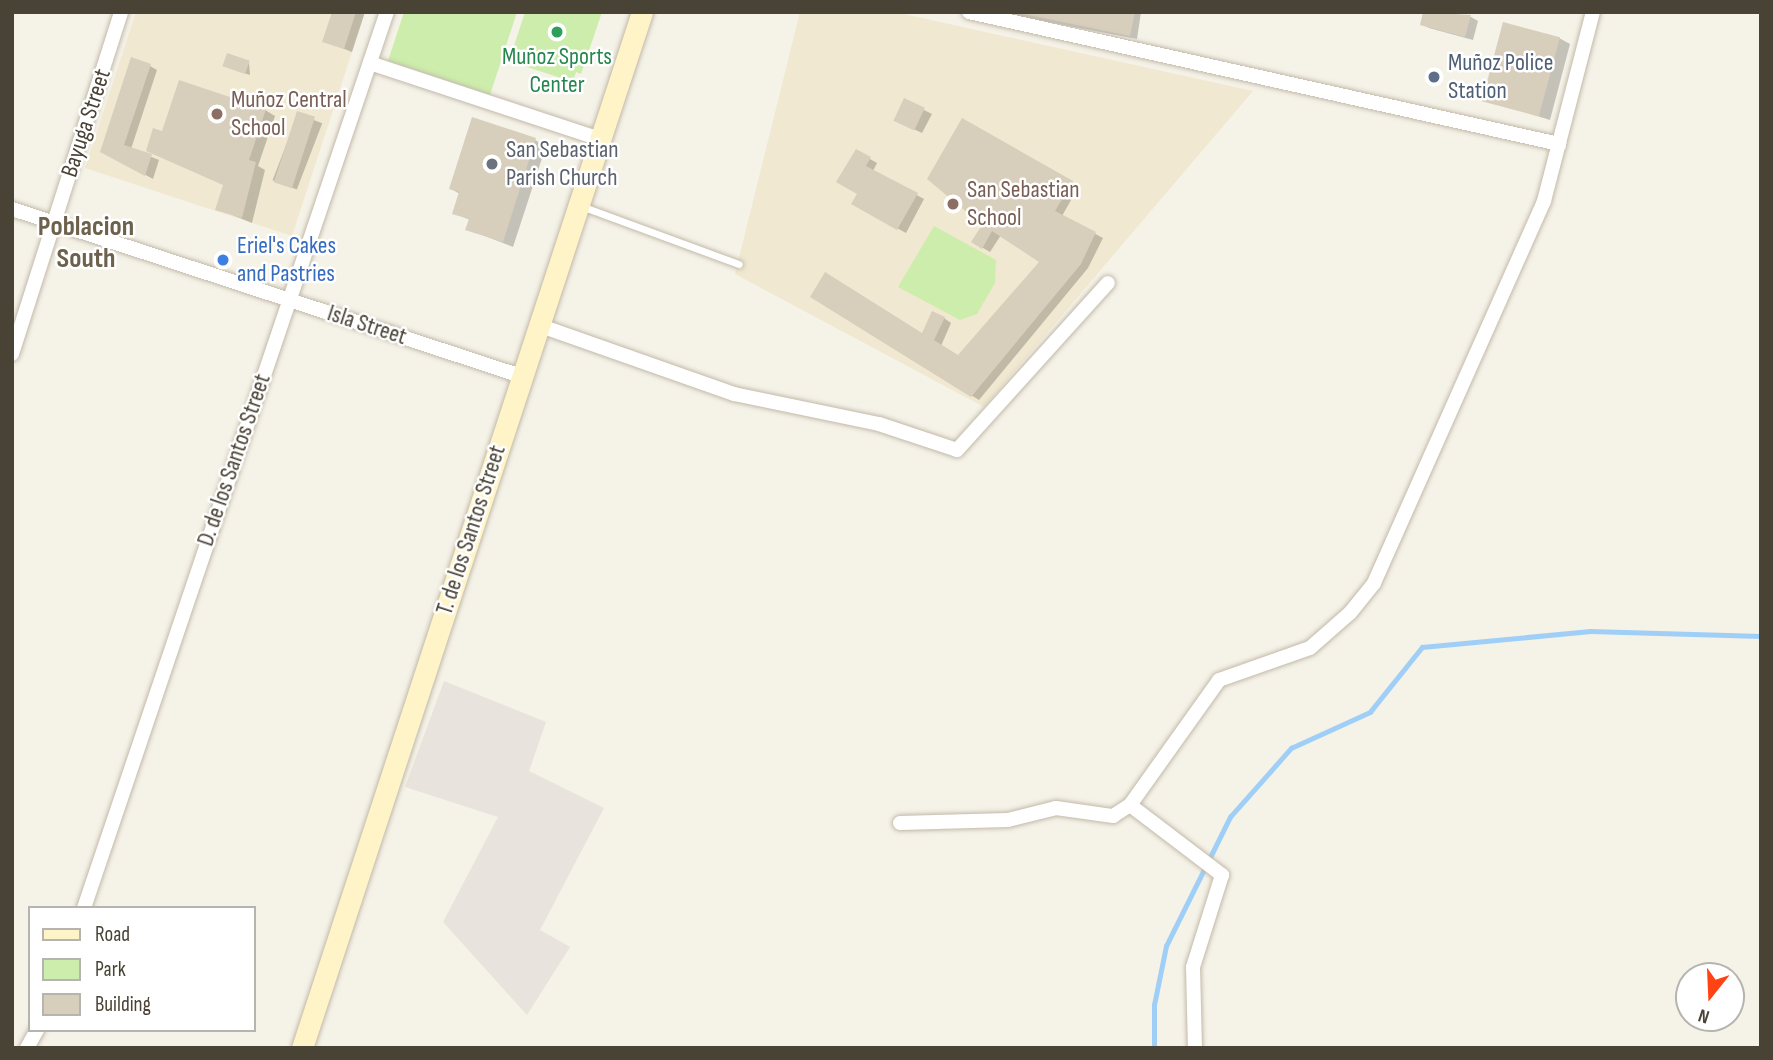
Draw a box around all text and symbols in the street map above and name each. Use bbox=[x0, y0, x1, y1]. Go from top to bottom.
marker: Muñoz Sports Center bbox=[549, 24, 565, 40]
place label: Muñoz Sports Center bbox=[502, 43, 612, 99]
place label: Muñoz Police Station bbox=[1448, 49, 1553, 105]
street label: Bayuga Street bbox=[55, 65, 117, 181]
marker: Muñoz Police Station bbox=[1426, 69, 1442, 85]
place label: Muñoz Central School bbox=[231, 86, 347, 142]
marker: Muñoz Central School bbox=[209, 106, 225, 122]
place label: San Sebastian Parish Church bbox=[506, 136, 619, 192]
marker: San Sebastian Parish Church bbox=[484, 156, 500, 172]
place label: San Sebastian School bbox=[967, 176, 1080, 232]
marker: San Sebastian School bbox=[945, 196, 961, 212]
district label: Poblacion South bbox=[38, 210, 134, 276]
place label: Eriel's Cakes and Pastries bbox=[237, 232, 336, 288]
marker: Eriel's Cakes and Pastries bbox=[215, 252, 231, 268]
street label: Isla Street bbox=[324, 299, 410, 351]
street label: D. de los Santos Street bbox=[191, 370, 277, 550]
street label: T. de los Santos Street bbox=[430, 442, 512, 618]
legend bbox=[28, 906, 256, 1032]
text: Road bbox=[95, 922, 130, 947]
text: Park bbox=[95, 957, 126, 982]
north arrow bbox=[1675, 962, 1745, 1032]
text: Building bbox=[95, 992, 151, 1017]
text: N bbox=[1696, 1003, 1712, 1028]

